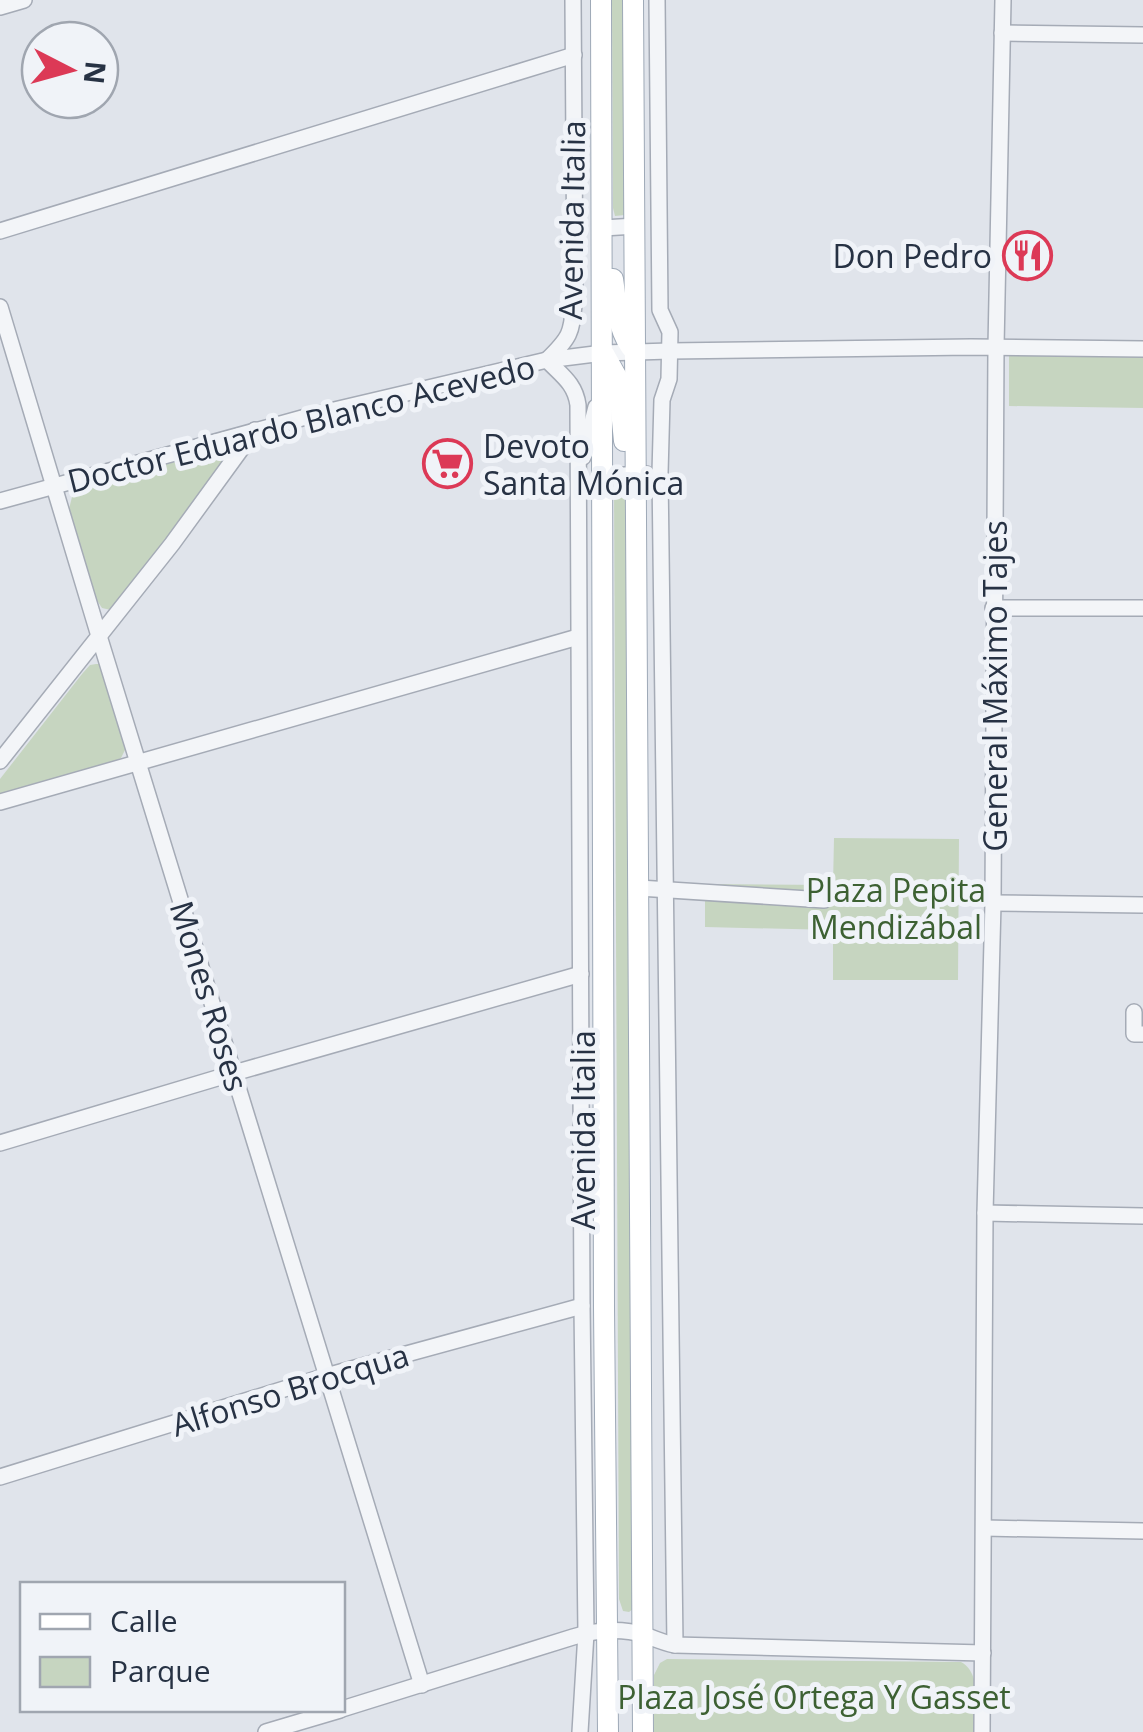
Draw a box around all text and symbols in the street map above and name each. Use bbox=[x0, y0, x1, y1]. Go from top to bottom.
north arrow bbox=[20, 20, 120, 120]
text: N bbox=[76, 59, 116, 86]
street label: Avenida Italia bbox=[548, 120, 594, 320]
restaurant icon: Don Pedro bbox=[1001, 229, 1053, 281]
place label: Don Pedro bbox=[832, 234, 992, 277]
street label: Doctor Eduardo Blanco Acevedo bbox=[63, 344, 539, 502]
place label: Devoto Santa Mónica bbox=[483, 424, 684, 504]
supermarket icon: Devoto Santa Mónica bbox=[422, 437, 474, 489]
street label: General Máximo Tajes bbox=[973, 520, 1016, 852]
park label: Plaza Pepita Mendizábal bbox=[806, 868, 986, 948]
street label: Mones Roses bbox=[161, 896, 259, 1096]
street label: Avenida Italia bbox=[561, 1030, 604, 1230]
street label: Alfonso Brocqua bbox=[166, 1332, 414, 1446]
legend bbox=[20, 1582, 345, 1712]
text: Calle bbox=[110, 1600, 178, 1641]
text: Parque bbox=[110, 1650, 211, 1691]
park label: Plaza José Ortega Y Gasset bbox=[617, 1675, 1011, 1718]

